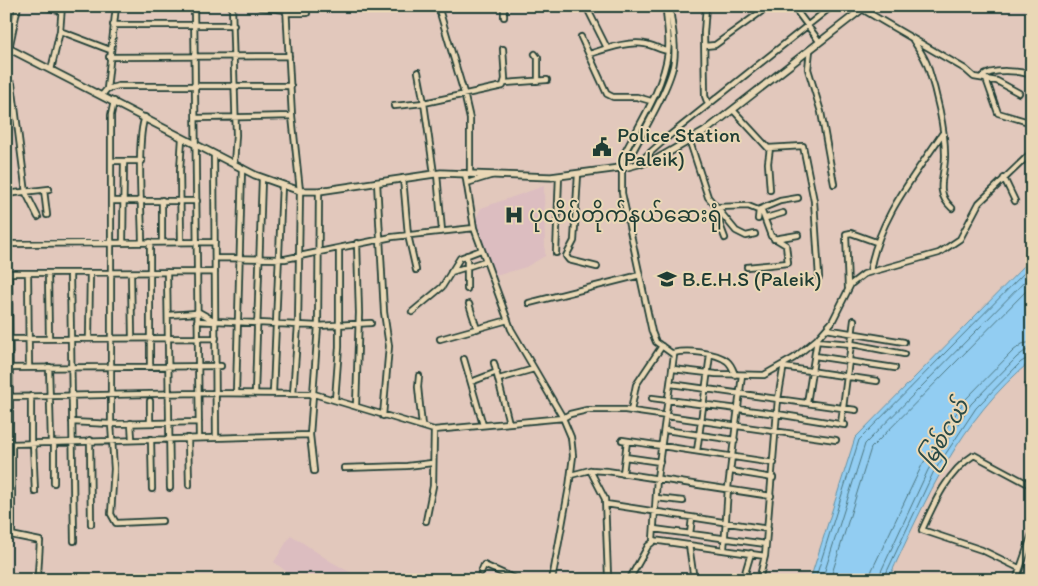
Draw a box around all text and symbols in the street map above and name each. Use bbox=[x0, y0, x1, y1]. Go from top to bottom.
place label: Police Station (Paleik) bbox=[617, 122, 741, 171]
public building icon: Police Station (Paleik) bbox=[591, 136, 613, 158]
place label: ပုလိပ်တိုက်နယ်ဆေးရုံ bbox=[529, 199, 722, 232]
hospital icon: ပုလိပ်တိုက်နယ်ဆေးရုံ bbox=[503, 204, 525, 226]
place label: B.E.H.S (Paleik) bbox=[682, 266, 822, 291]
school or university icon: B.E.H.S (Paleik) bbox=[656, 268, 678, 290]
water label: မြစ်ငယ် bbox=[912, 392, 980, 474]

